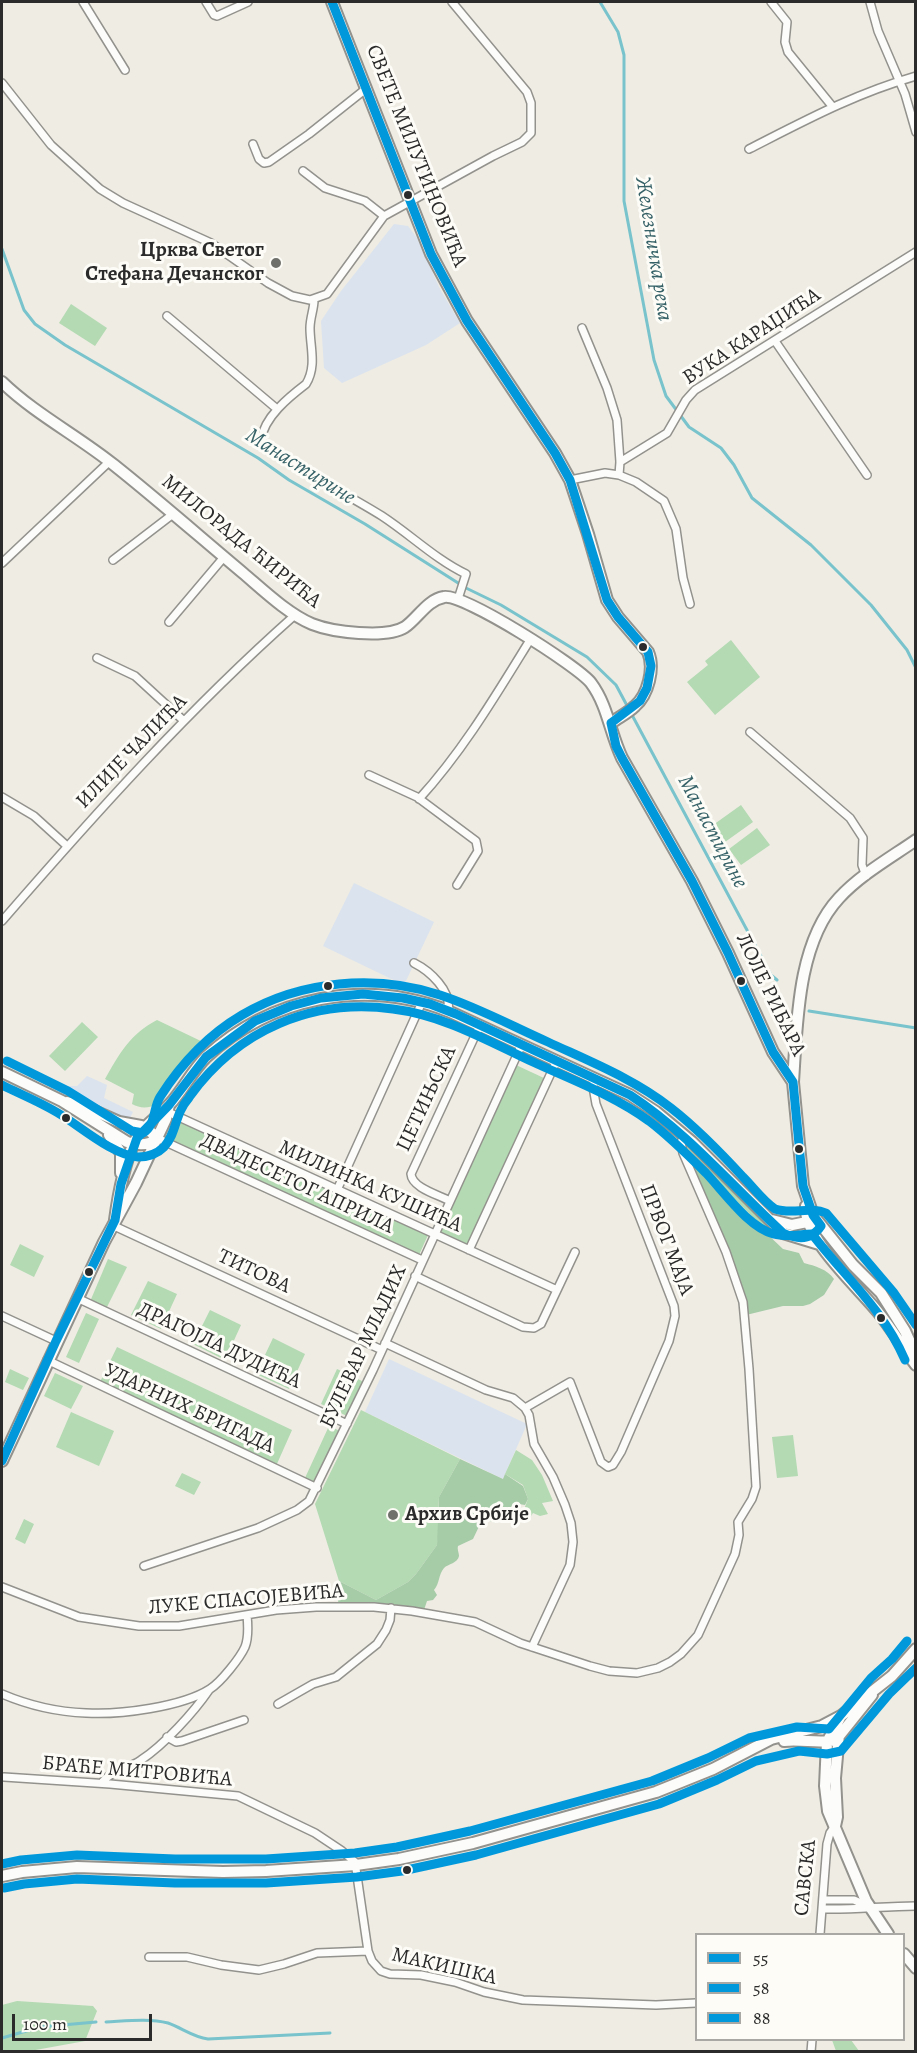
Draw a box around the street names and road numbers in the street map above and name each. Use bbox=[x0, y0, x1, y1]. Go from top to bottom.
street label: СВЕТЕ МИЛУТИНОВИЋА bbox=[360, 41, 472, 271]
street label: ВУКА КАРАЏИЋА bbox=[678, 283, 826, 391]
street label: МИЛОРАДА ЋИРИЋА bbox=[156, 470, 326, 614]
street label: ИЛИЈЕ ЧАЛИЋА bbox=[71, 690, 193, 814]
street label: ЛОЛЕ РИБАРА bbox=[729, 930, 811, 1060]
street label: ЦЕТИЊСКА bbox=[392, 1042, 462, 1156]
street label: ДВАДЕСЕТОГ АПРИЛА bbox=[196, 1128, 398, 1240]
street label: МИЛИНКА КУШИЋА bbox=[274, 1135, 466, 1239]
street label: ПРВОГ МАЈА bbox=[633, 1181, 699, 1299]
street label: ТИТОВА bbox=[214, 1244, 294, 1300]
street label: БУЛЕВАР МЛАДИХ bbox=[315, 1261, 413, 1433]
street label: ДРАГОЈЛА ДУДИЋА bbox=[133, 1297, 305, 1395]
street label: УДАРНИХ БРИГАДА bbox=[100, 1358, 278, 1460]
street label: ЛУКЕ СПАСОЈЕВИЋА bbox=[147, 1579, 345, 1621]
street label: БРАЋЕ МИТРОВИЋА bbox=[41, 1751, 233, 1793]
street label: САВСКА bbox=[789, 1839, 823, 1917]
street label: МАКИШКА bbox=[389, 1943, 499, 1991]

